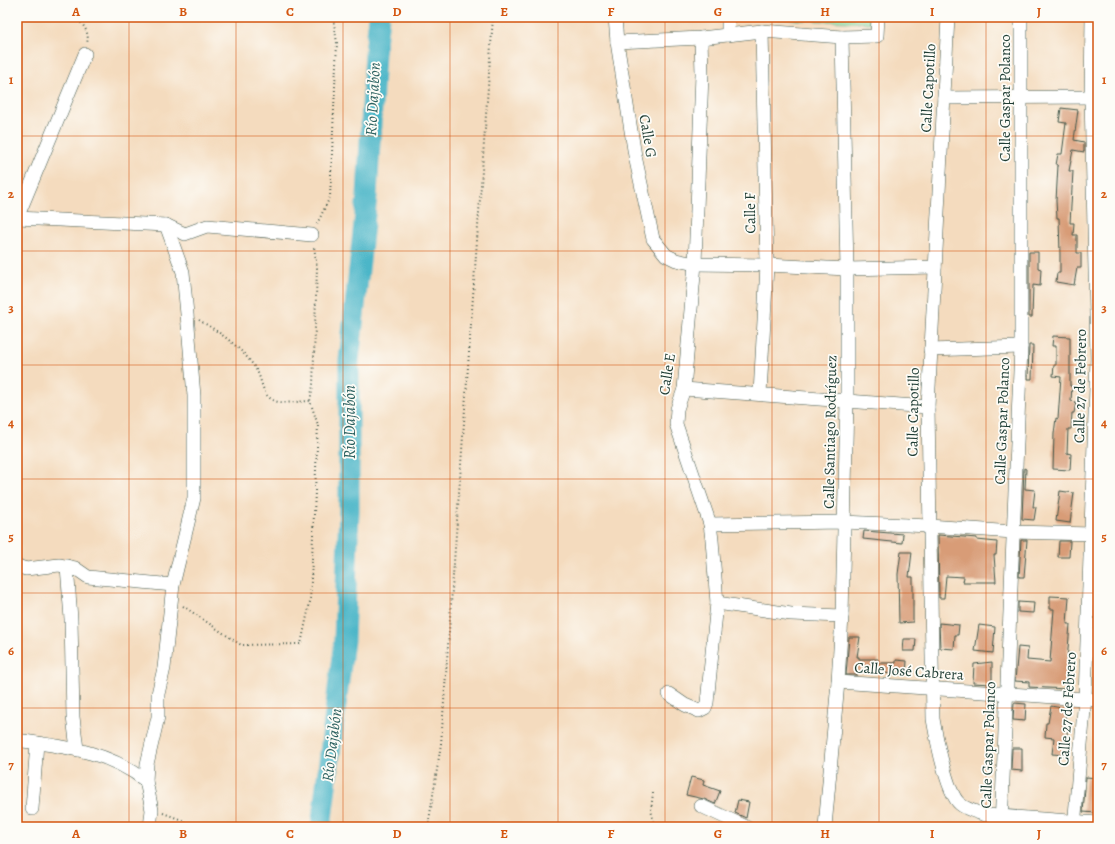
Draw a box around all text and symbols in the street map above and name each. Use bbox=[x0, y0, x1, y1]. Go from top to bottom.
text: A bbox=[71, 3, 81, 20]
text: B bbox=[179, 3, 187, 20]
text: C bbox=[286, 3, 294, 20]
text: D bbox=[392, 3, 402, 20]
text: E bbox=[500, 3, 508, 20]
text: F bbox=[608, 3, 615, 20]
text: G bbox=[714, 3, 722, 20]
text: H bbox=[820, 3, 830, 20]
text: I bbox=[930, 3, 935, 20]
text: J bbox=[1037, 3, 1041, 20]
street label: Calle Gaspar Polanco bbox=[995, 34, 1015, 162]
street label: Calle Capotillo bbox=[916, 43, 940, 133]
water label: Río Dajabón bbox=[360, 62, 386, 136]
text: 1 bbox=[9, 71, 14, 88]
text: 1 bbox=[1102, 71, 1107, 88]
street label: Calle G bbox=[634, 113, 662, 159]
text: 2 bbox=[8, 185, 15, 202]
text: 2 bbox=[1101, 185, 1108, 202]
street label: Calle F bbox=[740, 192, 760, 234]
text: 3 bbox=[8, 299, 14, 316]
text: 3 bbox=[1101, 299, 1107, 316]
street label: Calle 27 de Febrero bbox=[1069, 329, 1091, 443]
street label: Calle E bbox=[654, 352, 680, 396]
street label: Calle Santiago Rodríguez bbox=[819, 355, 841, 509]
street label: Calle Gaspar Polanco bbox=[990, 357, 1014, 485]
street label: Calle Capotillo bbox=[902, 367, 924, 457]
water label: Río Dajabón bbox=[339, 385, 361, 459]
text: 4 bbox=[8, 414, 14, 431]
text: 4 bbox=[1101, 414, 1107, 431]
text: 5 bbox=[8, 528, 14, 545]
text: 5 bbox=[1101, 528, 1107, 545]
text: 6 bbox=[8, 642, 14, 659]
text: 6 bbox=[1101, 642, 1107, 659]
street label: Calle 27 de Febrero bbox=[1053, 651, 1081, 767]
street label: Calle José Cabrera bbox=[854, 657, 964, 685]
street label: Calle Gaspar Polanco bbox=[976, 681, 1000, 809]
water label: Río Dajabón bbox=[317, 707, 347, 783]
text: 7 bbox=[8, 756, 14, 773]
text: 7 bbox=[1101, 756, 1107, 773]
text: A bbox=[71, 825, 81, 842]
text: B bbox=[179, 825, 187, 842]
text: C bbox=[286, 825, 294, 842]
text: D bbox=[392, 825, 402, 842]
text: E bbox=[500, 825, 508, 842]
text: F bbox=[608, 825, 615, 842]
text: G bbox=[714, 825, 722, 842]
text: H bbox=[820, 825, 830, 842]
text: I bbox=[930, 825, 935, 842]
text: J bbox=[1037, 825, 1041, 842]

